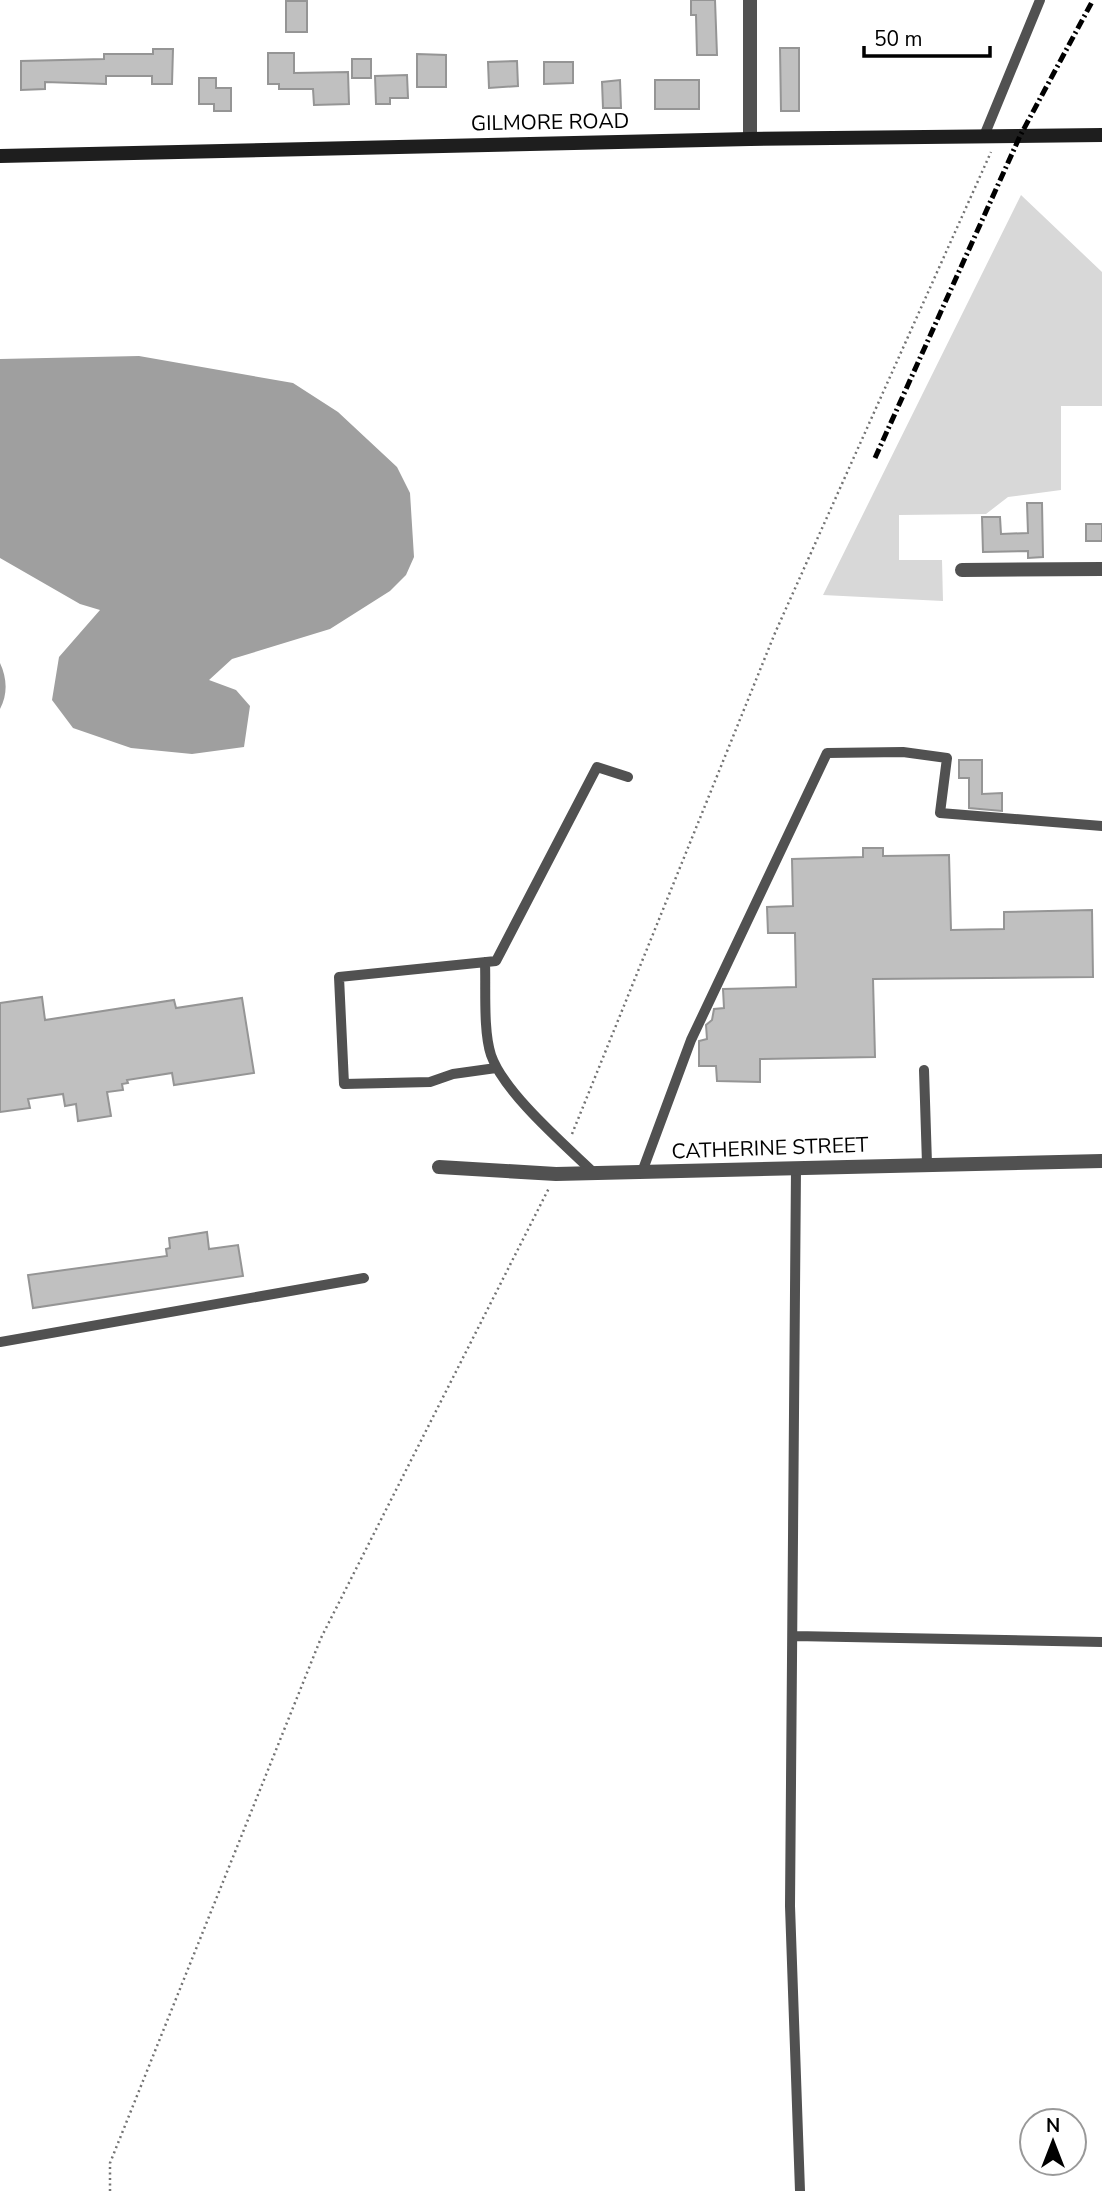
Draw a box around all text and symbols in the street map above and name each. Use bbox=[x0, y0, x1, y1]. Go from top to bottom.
scale bar bbox=[864, 14, 990, 58]
text: 50 m bbox=[874, 25, 923, 53]
street label: GILMORE ROAD bbox=[471, 107, 629, 137]
street label: CATHERINE STREET bbox=[671, 1131, 869, 1165]
north arrow bbox=[1018, 2107, 1088, 2177]
text: N bbox=[1046, 2113, 1060, 2139]

